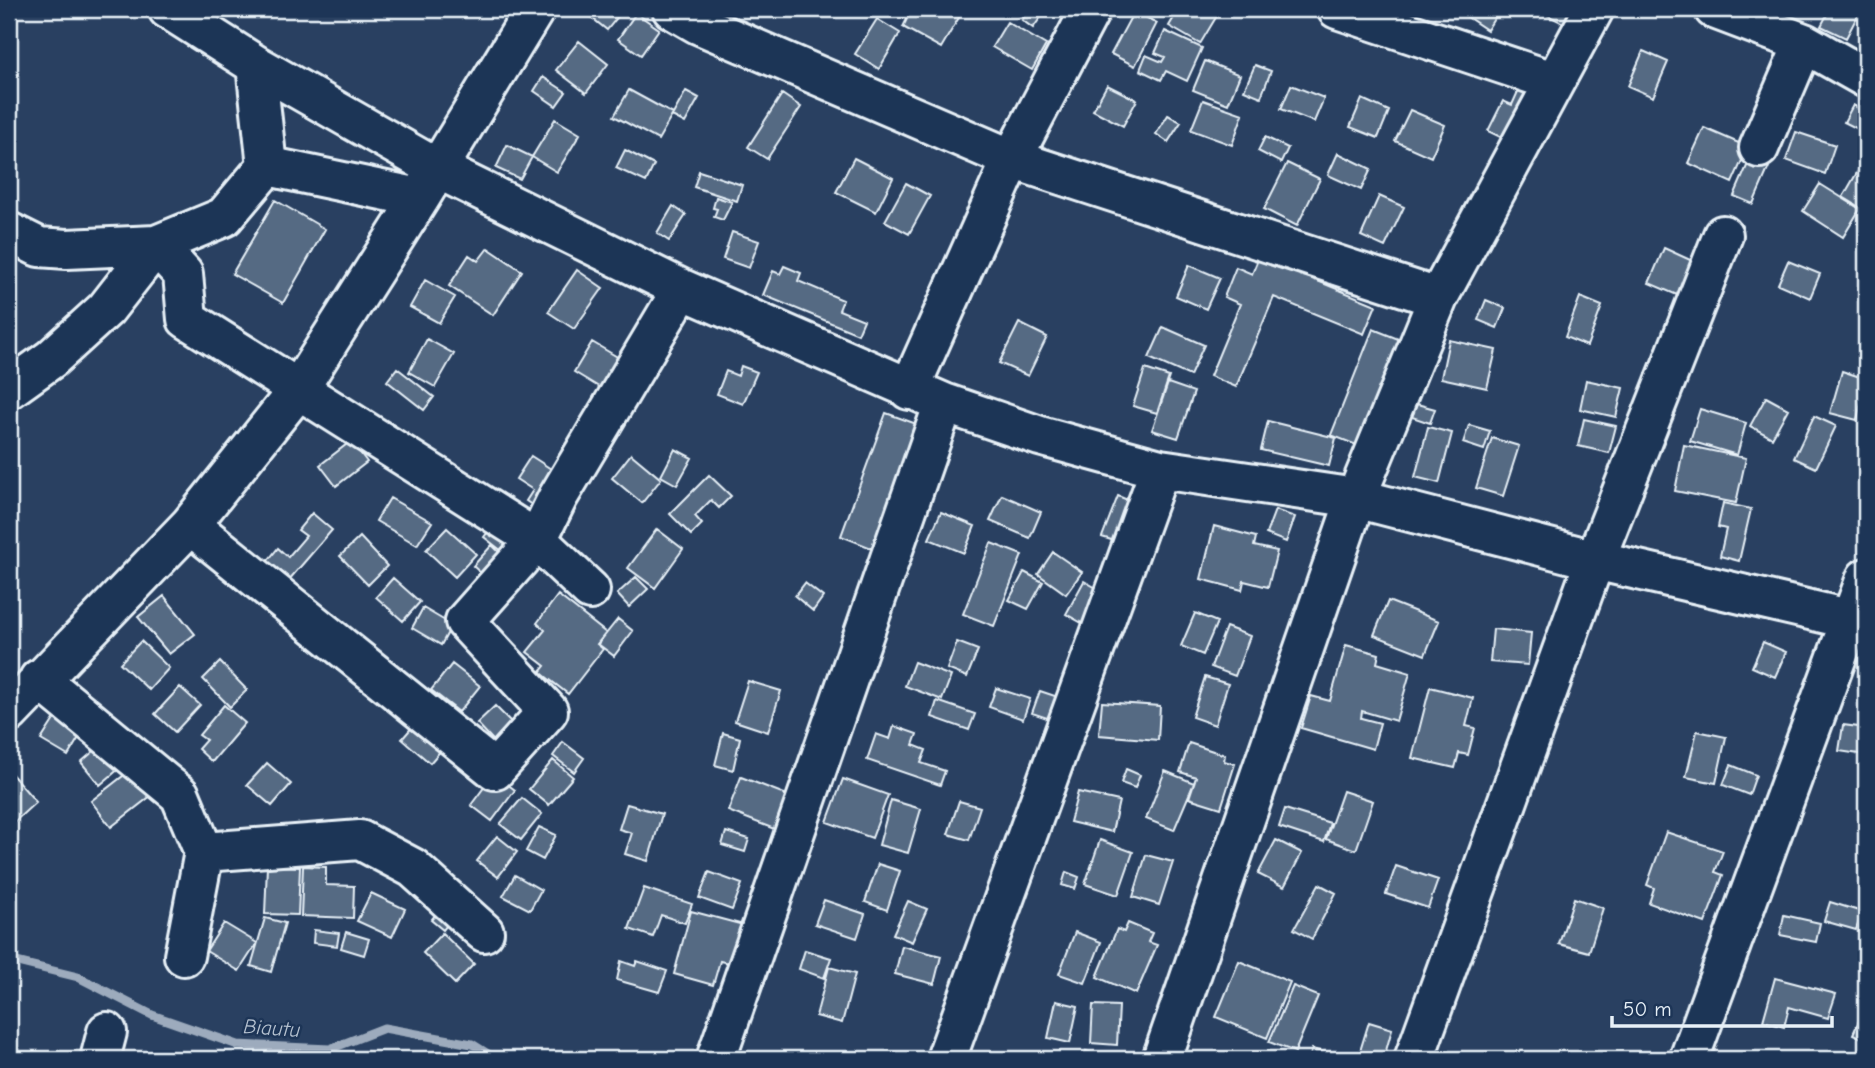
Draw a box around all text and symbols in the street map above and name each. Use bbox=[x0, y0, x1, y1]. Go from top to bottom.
scale bar bbox=[1612, 984, 1833, 1028]
text: 50 m bbox=[1623, 997, 1672, 1021]
water label: Biautu bbox=[243, 1014, 301, 1042]

